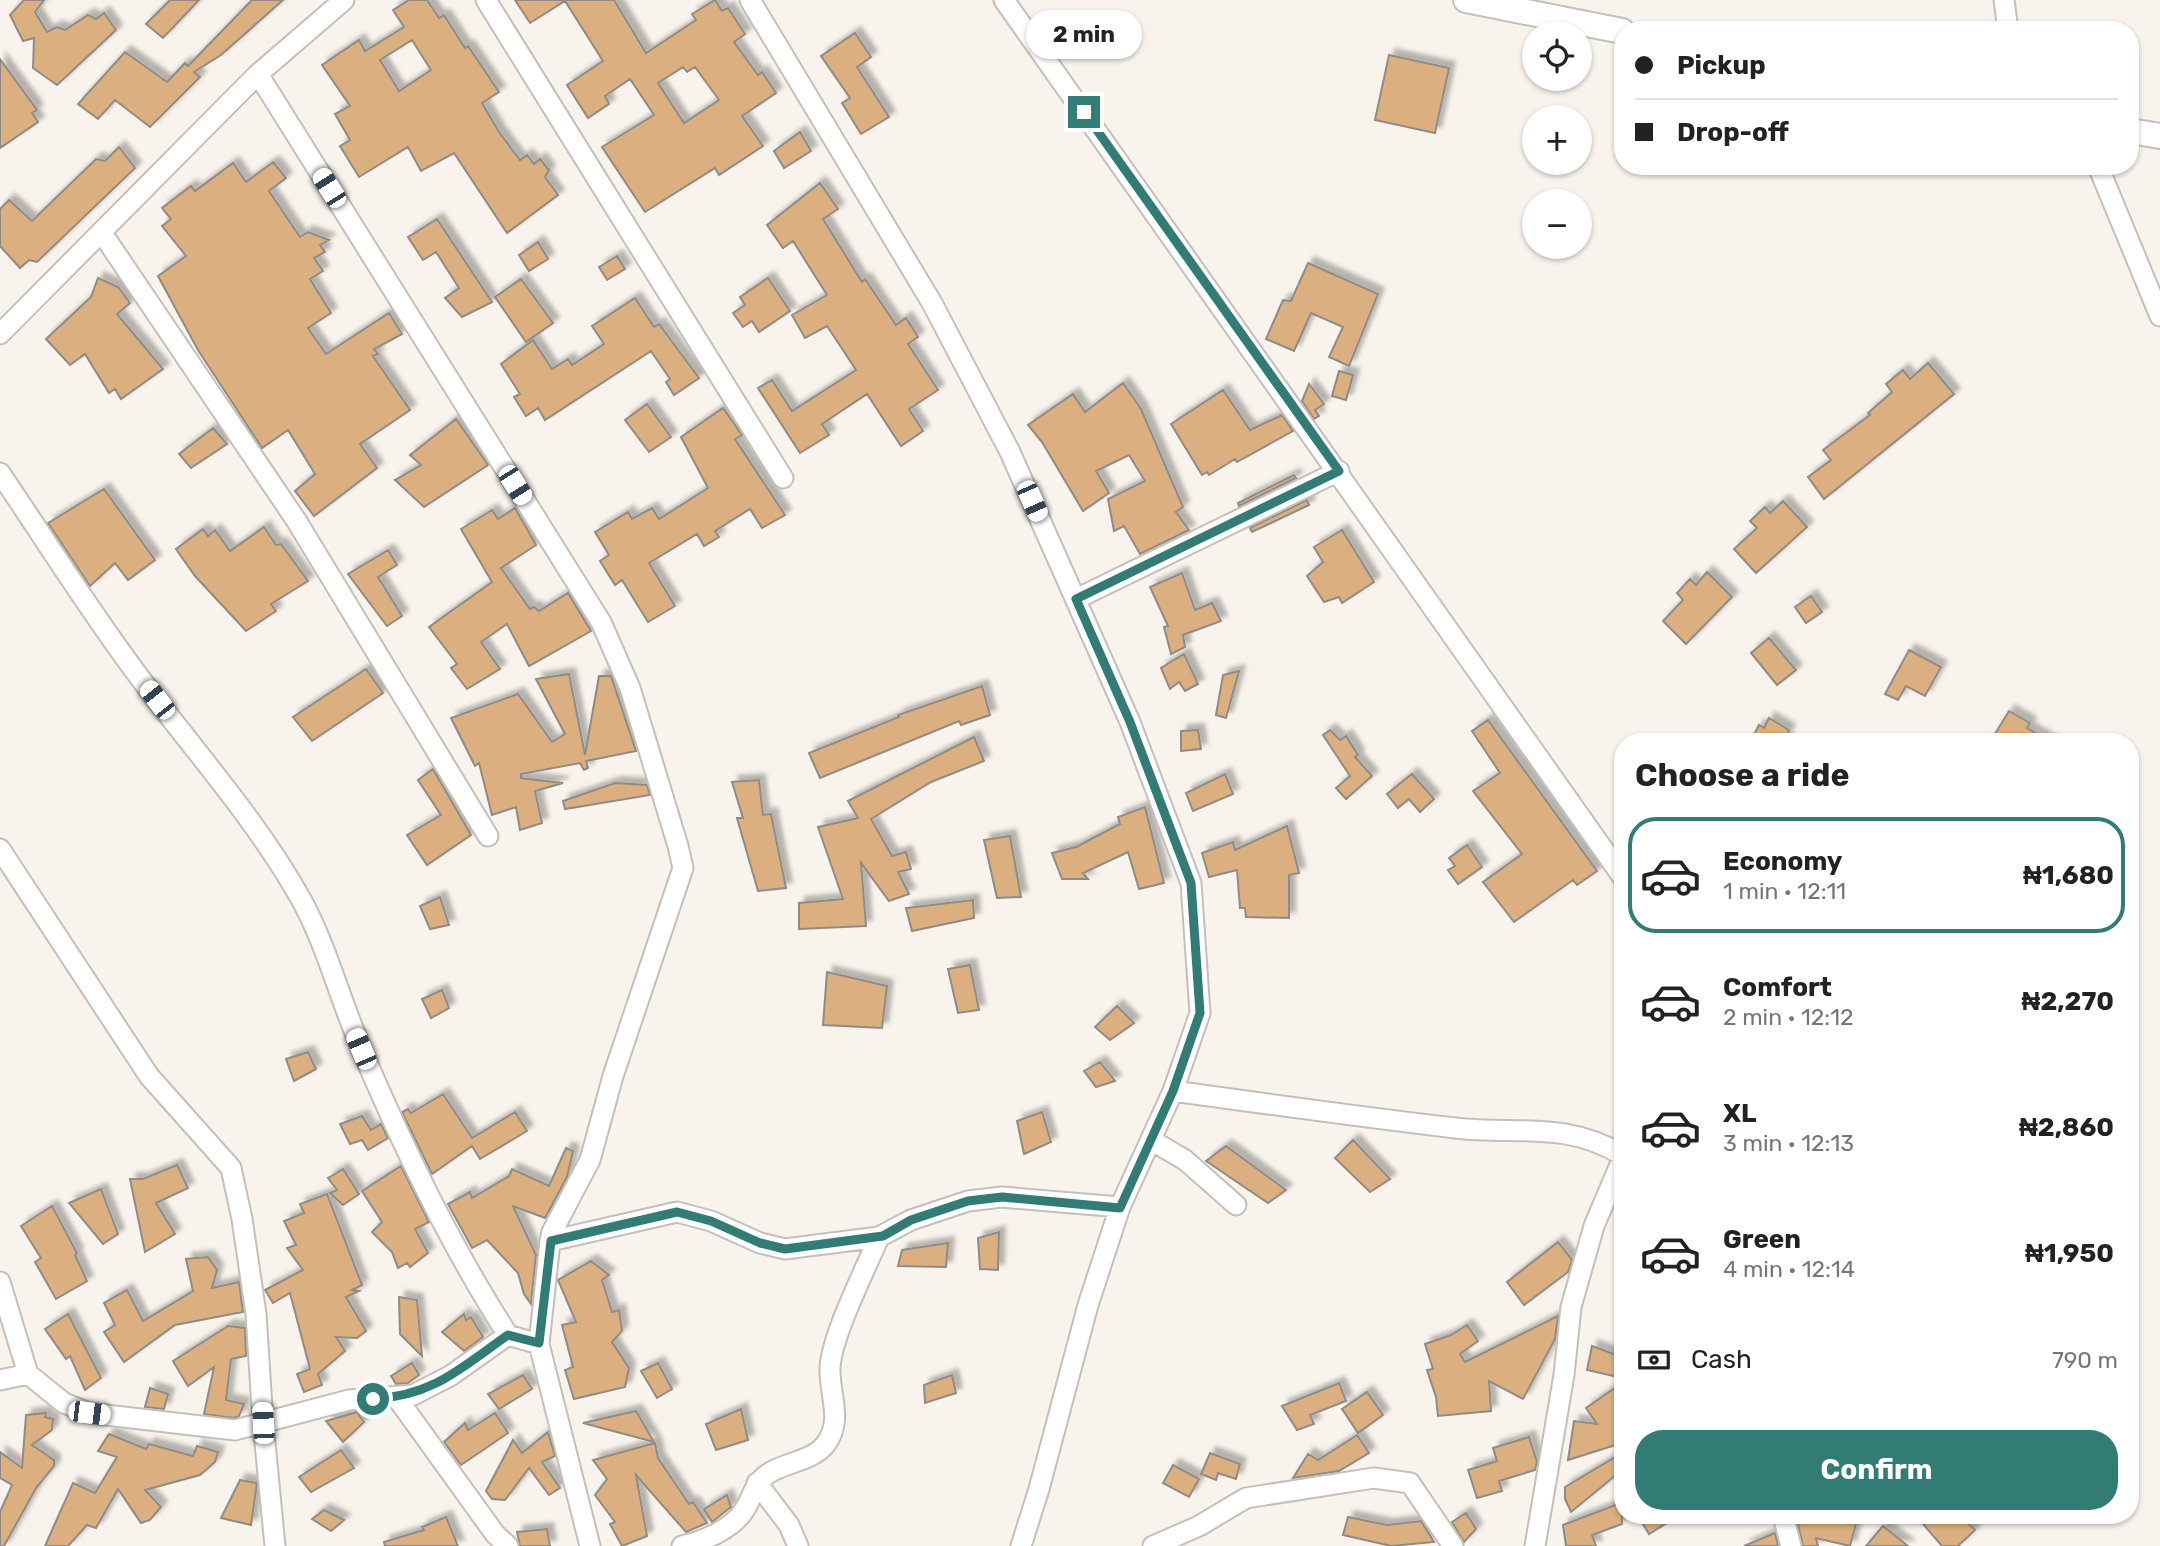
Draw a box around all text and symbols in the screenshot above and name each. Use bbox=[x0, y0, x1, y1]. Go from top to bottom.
callout: 2 min bbox=[1026, 10, 1142, 60]
text: 2 min bbox=[1053, 20, 1115, 48]
map controls bbox=[1522, 21, 1592, 259]
button: locate bbox=[1522, 21, 1592, 91]
text: Pickup bbox=[1677, 50, 1766, 81]
route end bbox=[1068, 96, 1100, 128]
button: + bbox=[1522, 105, 1592, 175]
text: Drop-off bbox=[1677, 117, 1789, 148]
car bbox=[309, 165, 350, 211]
button: − bbox=[1522, 189, 1592, 259]
car bbox=[495, 462, 536, 508]
car bbox=[1014, 478, 1051, 524]
car bbox=[136, 677, 179, 723]
text: Choose a ride bbox=[1635, 756, 1849, 794]
icon: car bbox=[1639, 844, 1702, 907]
text: Economy bbox=[1723, 846, 1842, 877]
text: ₦1,680 bbox=[2023, 860, 2114, 891]
text: 1 min · 12:11 bbox=[1723, 877, 1846, 905]
icon: car bbox=[1639, 970, 1702, 1033]
text: Comfort bbox=[1723, 972, 1832, 1003]
text: ₦2,270 bbox=[2022, 986, 2114, 1017]
text: 2 min · 12:12 bbox=[1723, 1003, 1854, 1031]
car bbox=[344, 1026, 379, 1072]
icon: car bbox=[1639, 1096, 1702, 1159]
text: XL bbox=[1723, 1098, 1756, 1129]
text: ₦2,860 bbox=[2019, 1112, 2114, 1143]
text: 3 min · 12:13 bbox=[1723, 1129, 1854, 1157]
icon: car bbox=[1639, 1222, 1702, 1285]
text: Green bbox=[1723, 1224, 1801, 1255]
text: ₦1,950 bbox=[2025, 1238, 2114, 1269]
text: 4 min · 12:14 bbox=[1723, 1255, 1855, 1283]
icon: cash bbox=[1635, 1341, 1673, 1379]
text: Cash bbox=[1691, 1344, 1752, 1375]
text: 790 m bbox=[2052, 1346, 2118, 1374]
route start bbox=[357, 1383, 389, 1415]
car bbox=[67, 1400, 112, 1426]
car bbox=[252, 1401, 275, 1445]
button: Confirm bbox=[1635, 1430, 2118, 1510]

